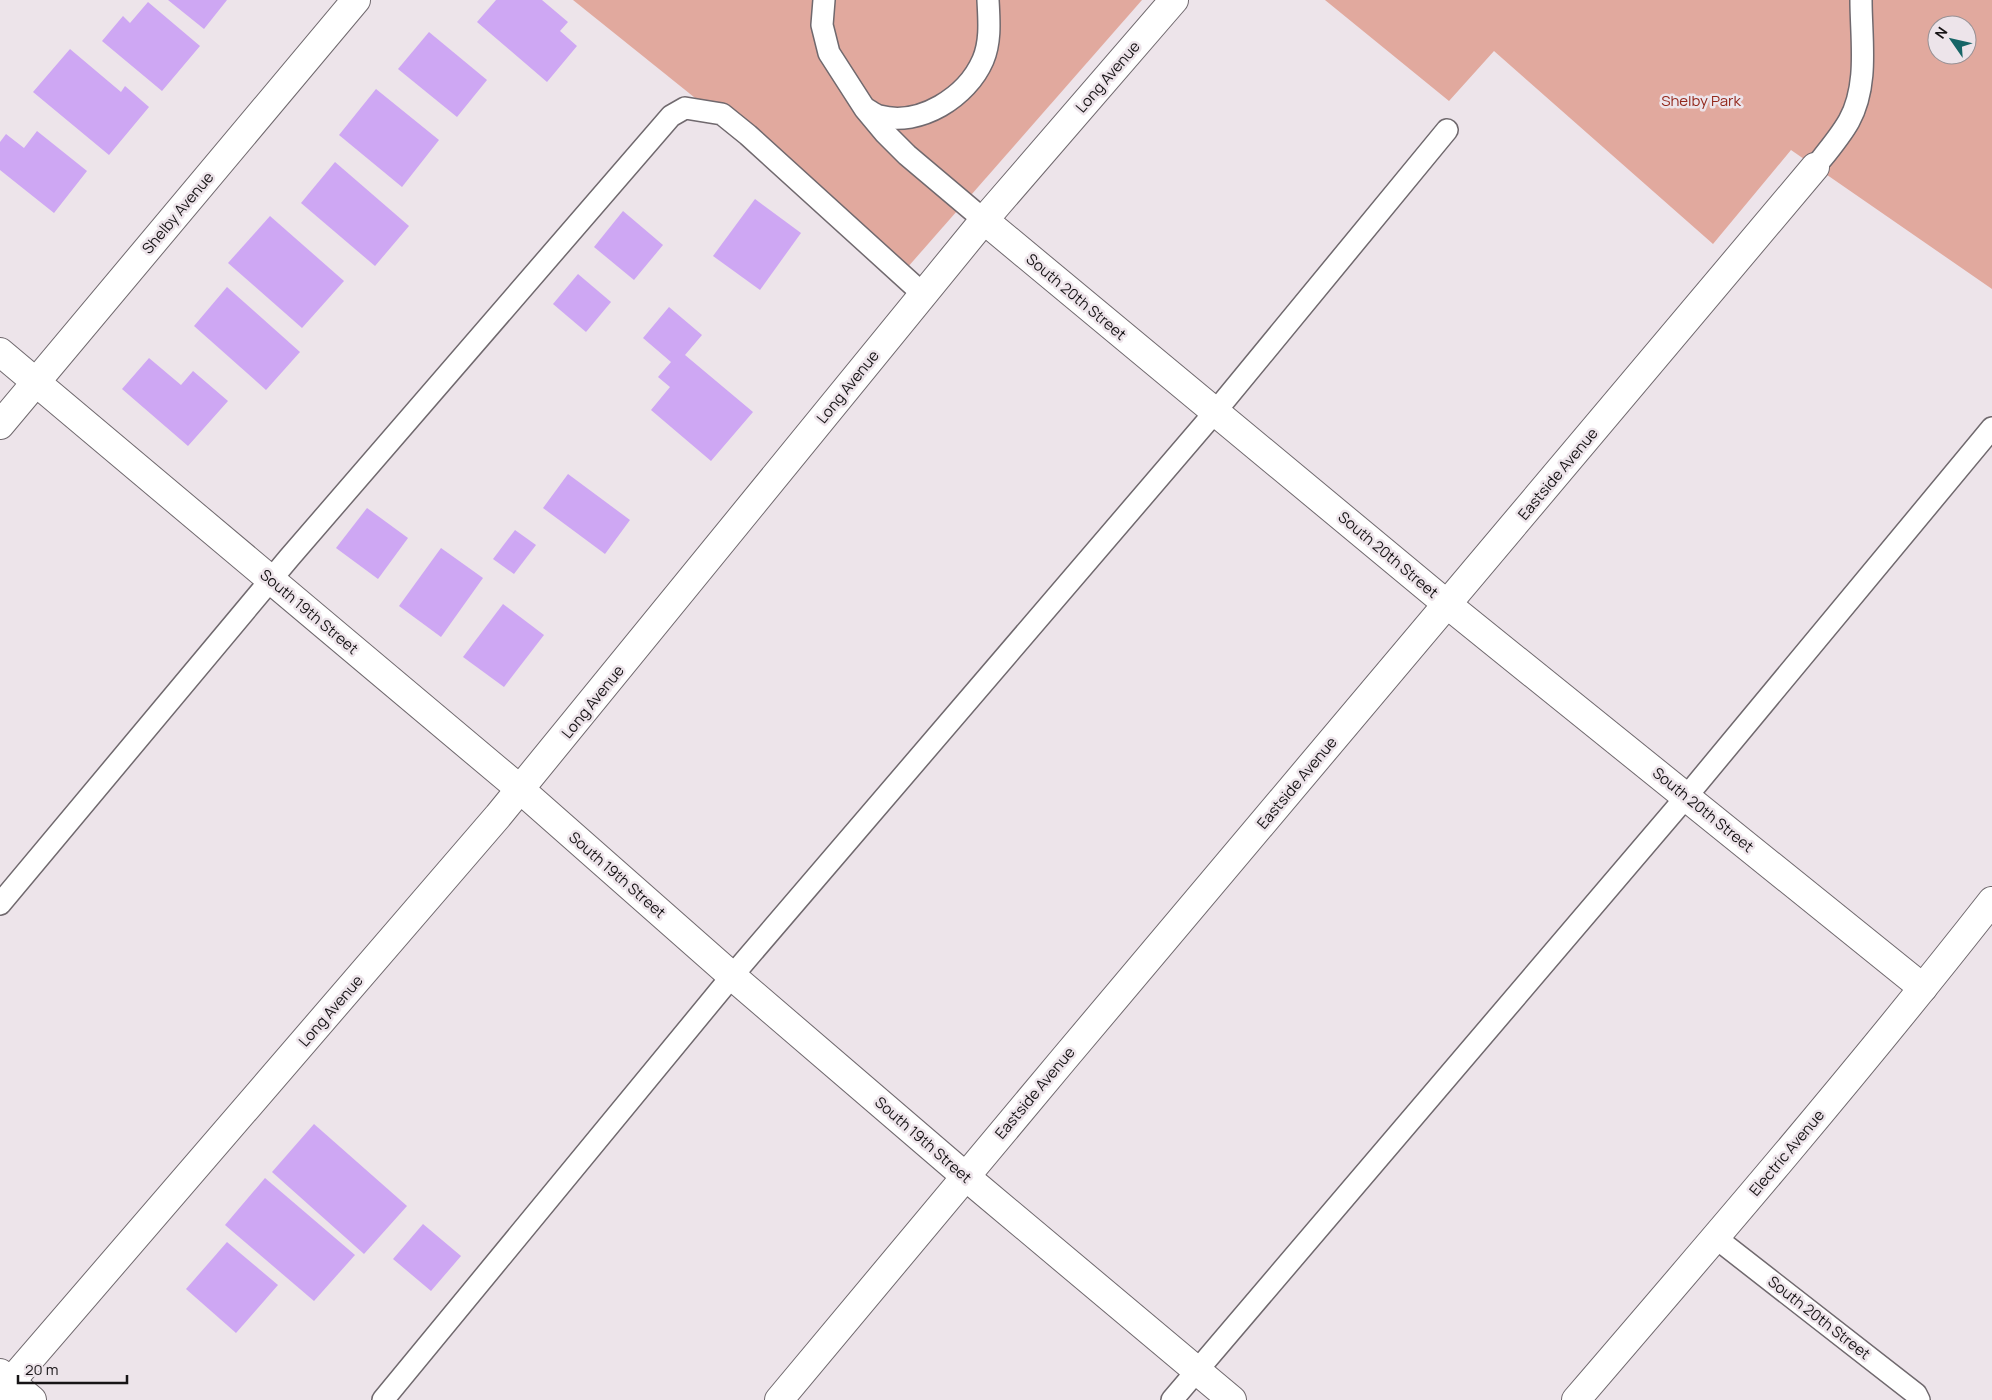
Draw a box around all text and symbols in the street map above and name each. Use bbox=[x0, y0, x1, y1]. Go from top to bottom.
north arrow bbox=[1927, 15, 1977, 65]
text: N bbox=[1930, 23, 1951, 42]
street label: Long Avenue bbox=[1071, 36, 1145, 117]
park label: Shelby Park bbox=[1661, 90, 1741, 111]
street label: Shelby Avenue bbox=[137, 167, 218, 258]
street label: South 20th Street bbox=[1022, 249, 1131, 345]
street label: Long Avenue bbox=[812, 345, 884, 428]
street label: Eastside Avenue bbox=[1513, 423, 1602, 524]
street label: South 20th Street bbox=[1334, 507, 1443, 603]
street label: South 19th Street bbox=[256, 564, 363, 659]
street label: Long Avenue bbox=[557, 660, 629, 743]
street label: Eastside Avenue bbox=[1252, 732, 1341, 833]
street label: South 20th Street bbox=[1648, 762, 1758, 857]
street label: South 19th Street bbox=[564, 827, 670, 923]
street label: Long Avenue bbox=[294, 970, 368, 1051]
street label: Eastside Avenue bbox=[990, 1042, 1079, 1143]
street label: South 19th Street bbox=[870, 1092, 976, 1188]
street label: Electric Avenue bbox=[1744, 1105, 1829, 1200]
street label: South 20th Street bbox=[1764, 1271, 1875, 1364]
scale bar bbox=[18, 1352, 126, 1384]
text: 20 m bbox=[25, 1359, 58, 1380]

